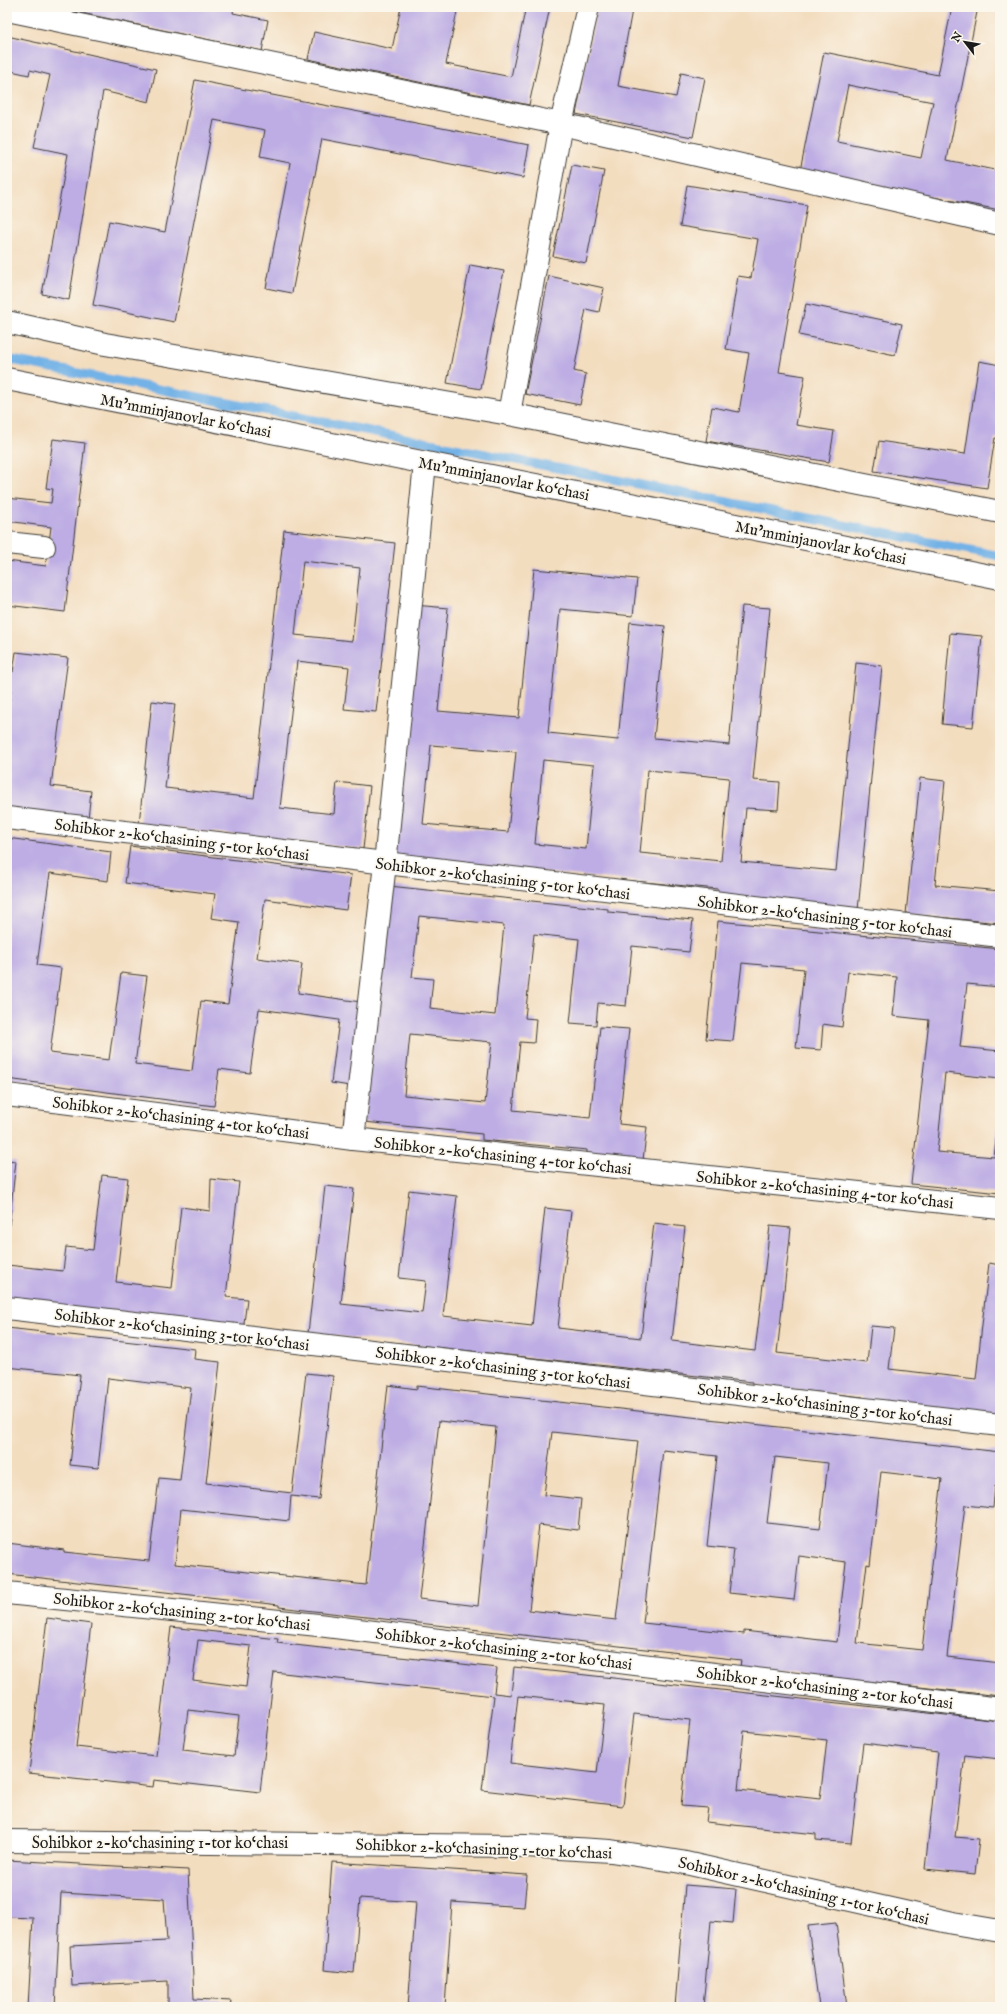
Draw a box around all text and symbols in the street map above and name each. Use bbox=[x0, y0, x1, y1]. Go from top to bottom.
north arrow bbox=[945, 22, 985, 62]
text: N bbox=[948, 29, 966, 46]
street label: Mu’mminjanovlar ko‘chasi bbox=[98, 391, 273, 443]
street label: Mu’mminjanovlar ko‘chasi bbox=[416, 454, 591, 506]
street label: Mu’mminjanovlar ko‘chasi bbox=[733, 518, 908, 570]
street label: Sohibkor 2-ko‘chasining 5-tor ko‘chasi bbox=[53, 815, 310, 867]
street label: Sohibkor 2-ko‘chasining 5-tor ko‘chasi bbox=[374, 854, 631, 906]
street label: Sohibkor 2-ko‘chasining 5-tor ko‘chasi bbox=[696, 892, 953, 944]
street label: Sohibkor 2-ko‘chasining 4-tor ko‘chasi bbox=[51, 1093, 310, 1145]
street label: Sohibkor 2-ko‘chasining 4-tor ko‘chasi bbox=[373, 1134, 632, 1180]
street label: Sohibkor 2-ko‘chasining 4-tor ko‘chasi bbox=[695, 1168, 954, 1214]
street label: Sohibkor 2-ko‘chasining 3-tor ko‘chasi bbox=[53, 1305, 310, 1357]
street label: Sohibkor 2-ko‘chasining 3-tor ko‘chasi bbox=[374, 1343, 631, 1395]
street label: Sohibkor 2-ko‘chasining 3-tor ko‘chasi bbox=[696, 1380, 953, 1432]
street label: Sohibkor 2-ko‘chasining 2-tor ko‘chasi bbox=[52, 1590, 311, 1636]
street label: Sohibkor 2-ko‘chasining 2-tor ko‘chasi bbox=[374, 1624, 633, 1676]
street label: Sohibkor 2-ko‘chasining 2-tor ko‘chasi bbox=[695, 1663, 954, 1715]
street label: Sohibkor 2-ko‘chasining 1-tor ko‘chasi bbox=[32, 1834, 288, 1854]
street label: Sohibkor 2-ko‘chasining 1-tor ko‘chasi bbox=[355, 1836, 613, 1864]
street label: Sohibkor 2-ko‘chasining 1-tor ko‘chasi bbox=[676, 1853, 931, 1931]

